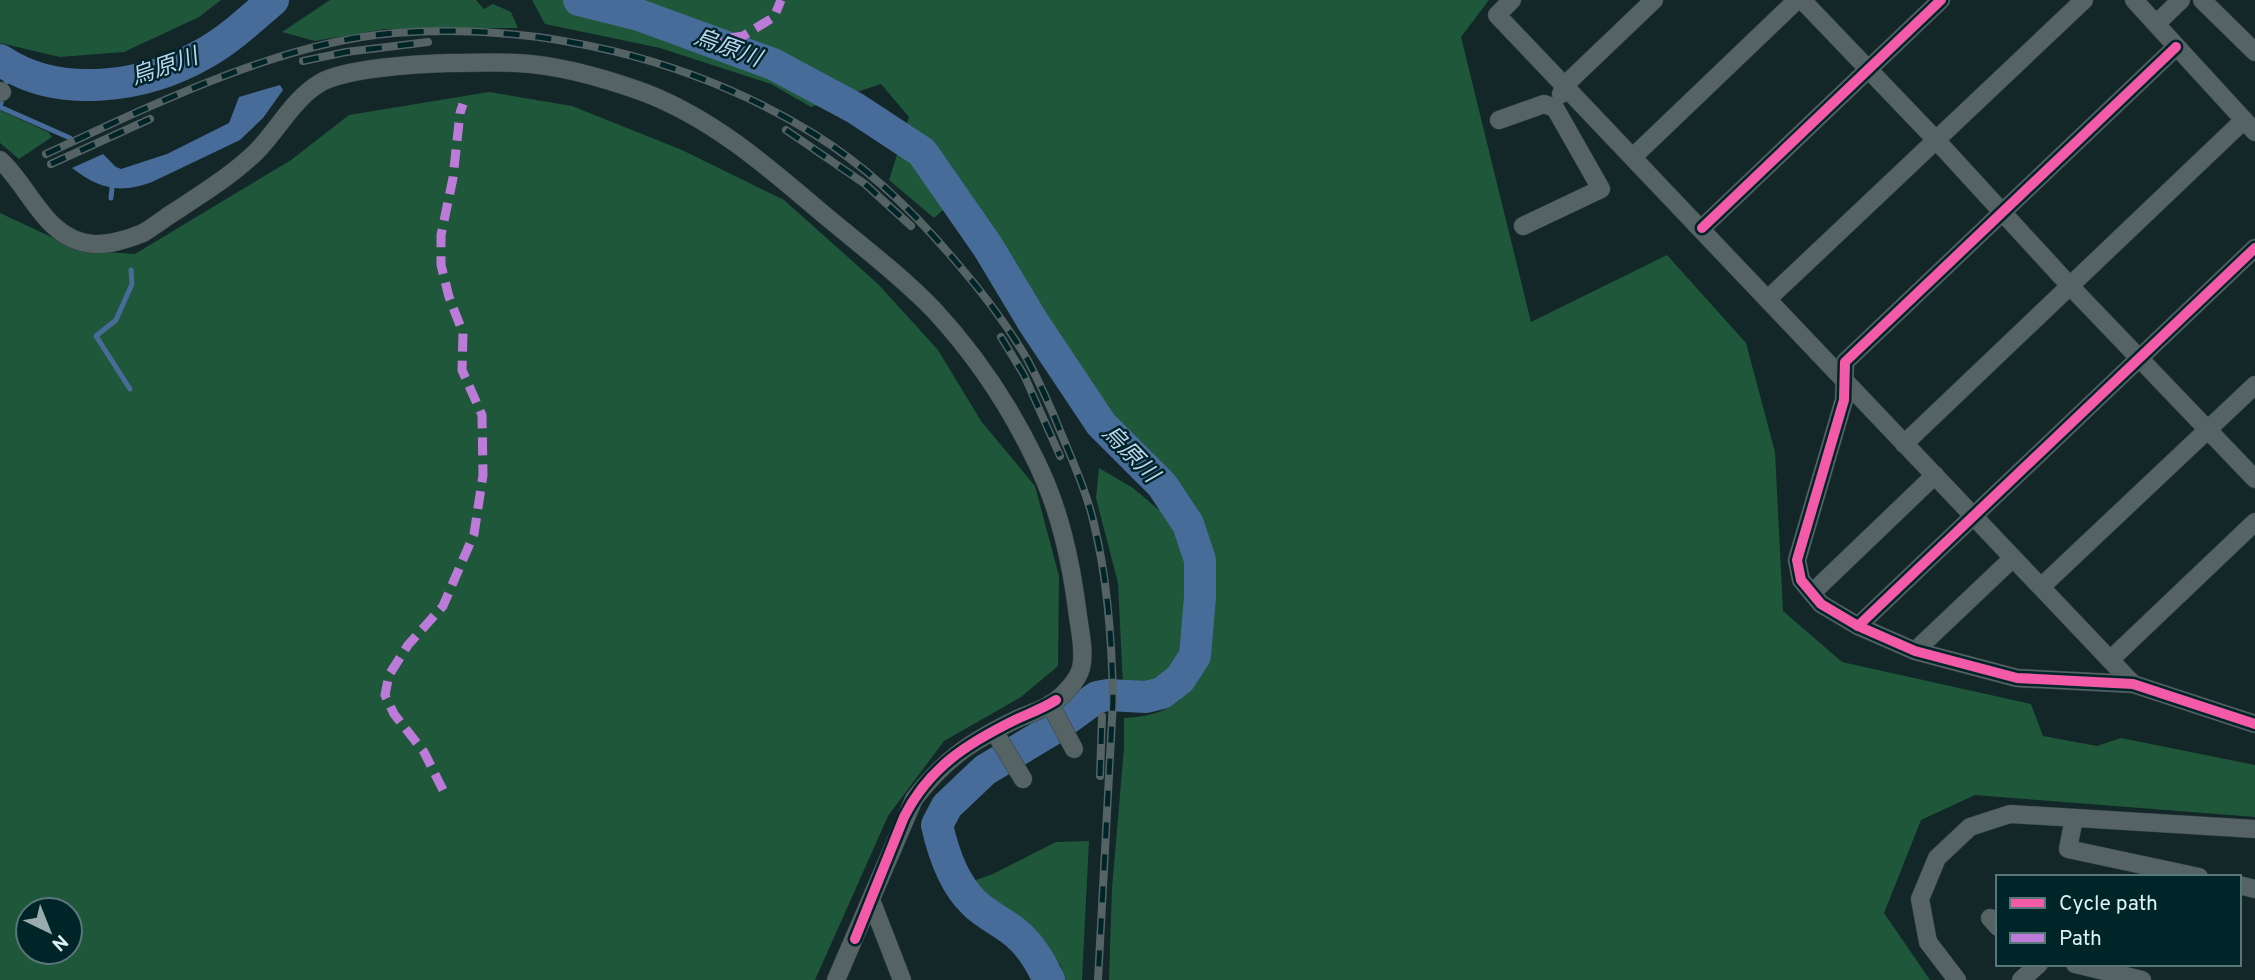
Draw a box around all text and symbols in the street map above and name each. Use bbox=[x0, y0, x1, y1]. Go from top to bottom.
water label: 烏原川 bbox=[690, 24, 767, 76]
water label: 烏原川 bbox=[127, 42, 205, 93]
water label: 烏原川 bbox=[1095, 420, 1166, 492]
legend bbox=[1996, 875, 2241, 966]
text: Cycle path bbox=[2059, 891, 2158, 918]
north arrow bbox=[14, 896, 84, 966]
text: Path bbox=[2059, 926, 2102, 953]
text: N bbox=[46, 929, 72, 955]

